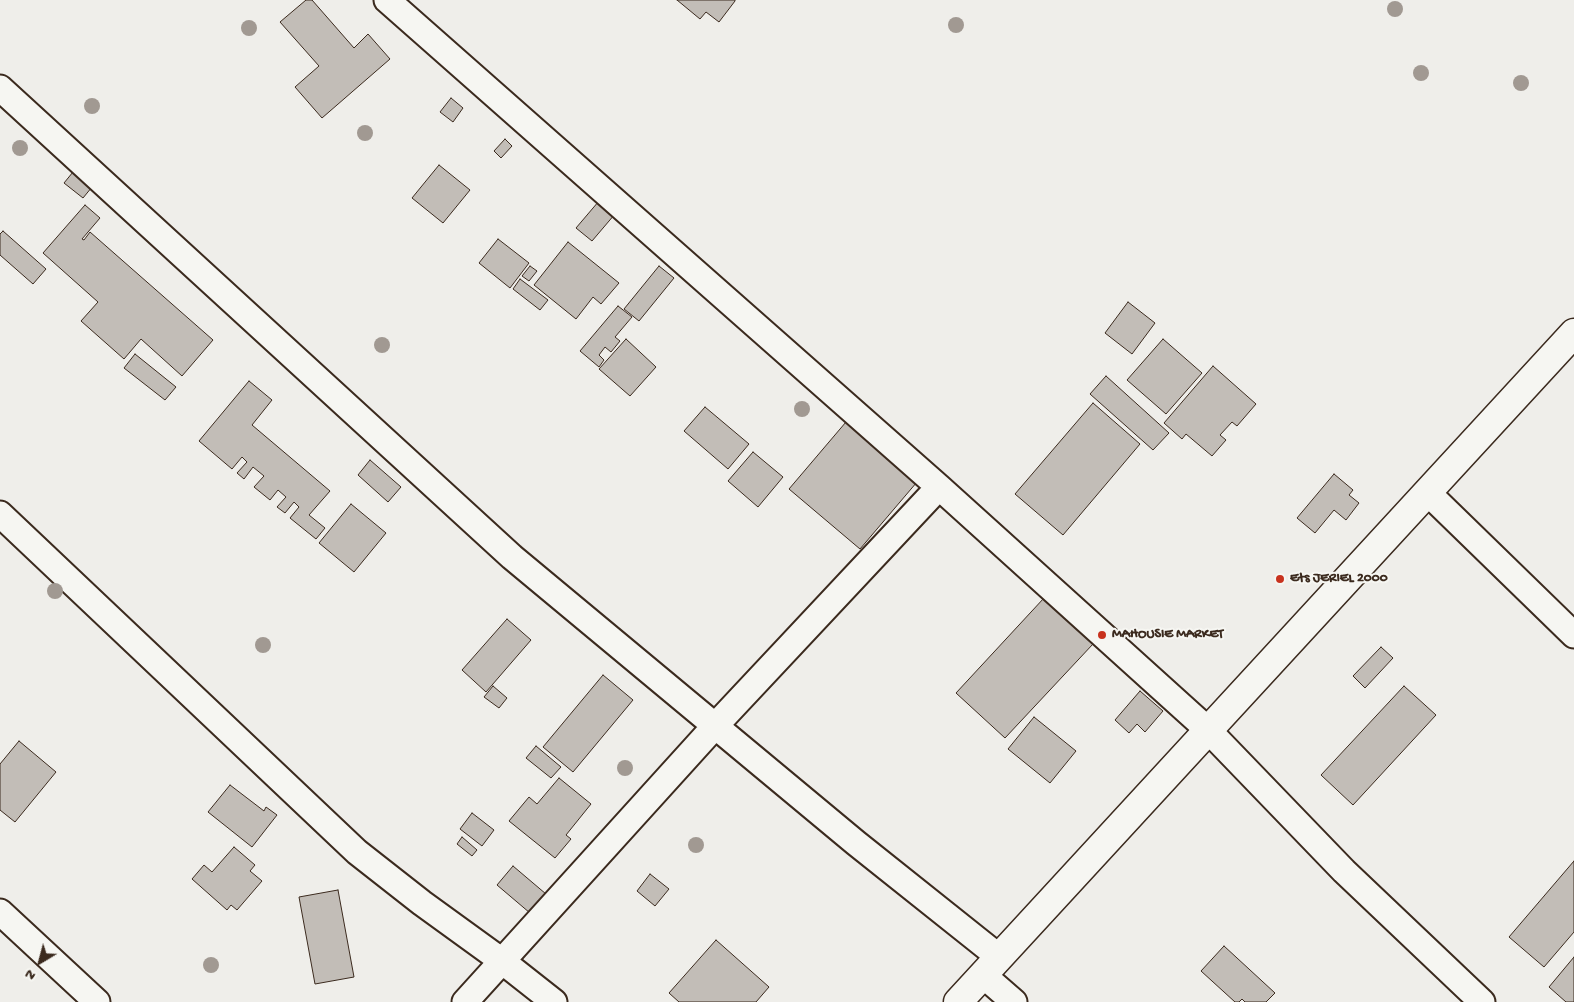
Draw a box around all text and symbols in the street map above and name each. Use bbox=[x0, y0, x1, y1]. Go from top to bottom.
place label: Ets JERIEL 2000 bbox=[1290, 571, 1388, 587]
marker: Ets JERIEL 2000 bbox=[1274, 573, 1286, 585]
place label: MAHOUSIE MARKET bbox=[1112, 627, 1223, 643]
marker: MAHOUSIE MARKET bbox=[1096, 629, 1108, 641]
north arrow bbox=[15, 937, 65, 987]
text: N bbox=[22, 965, 39, 984]

